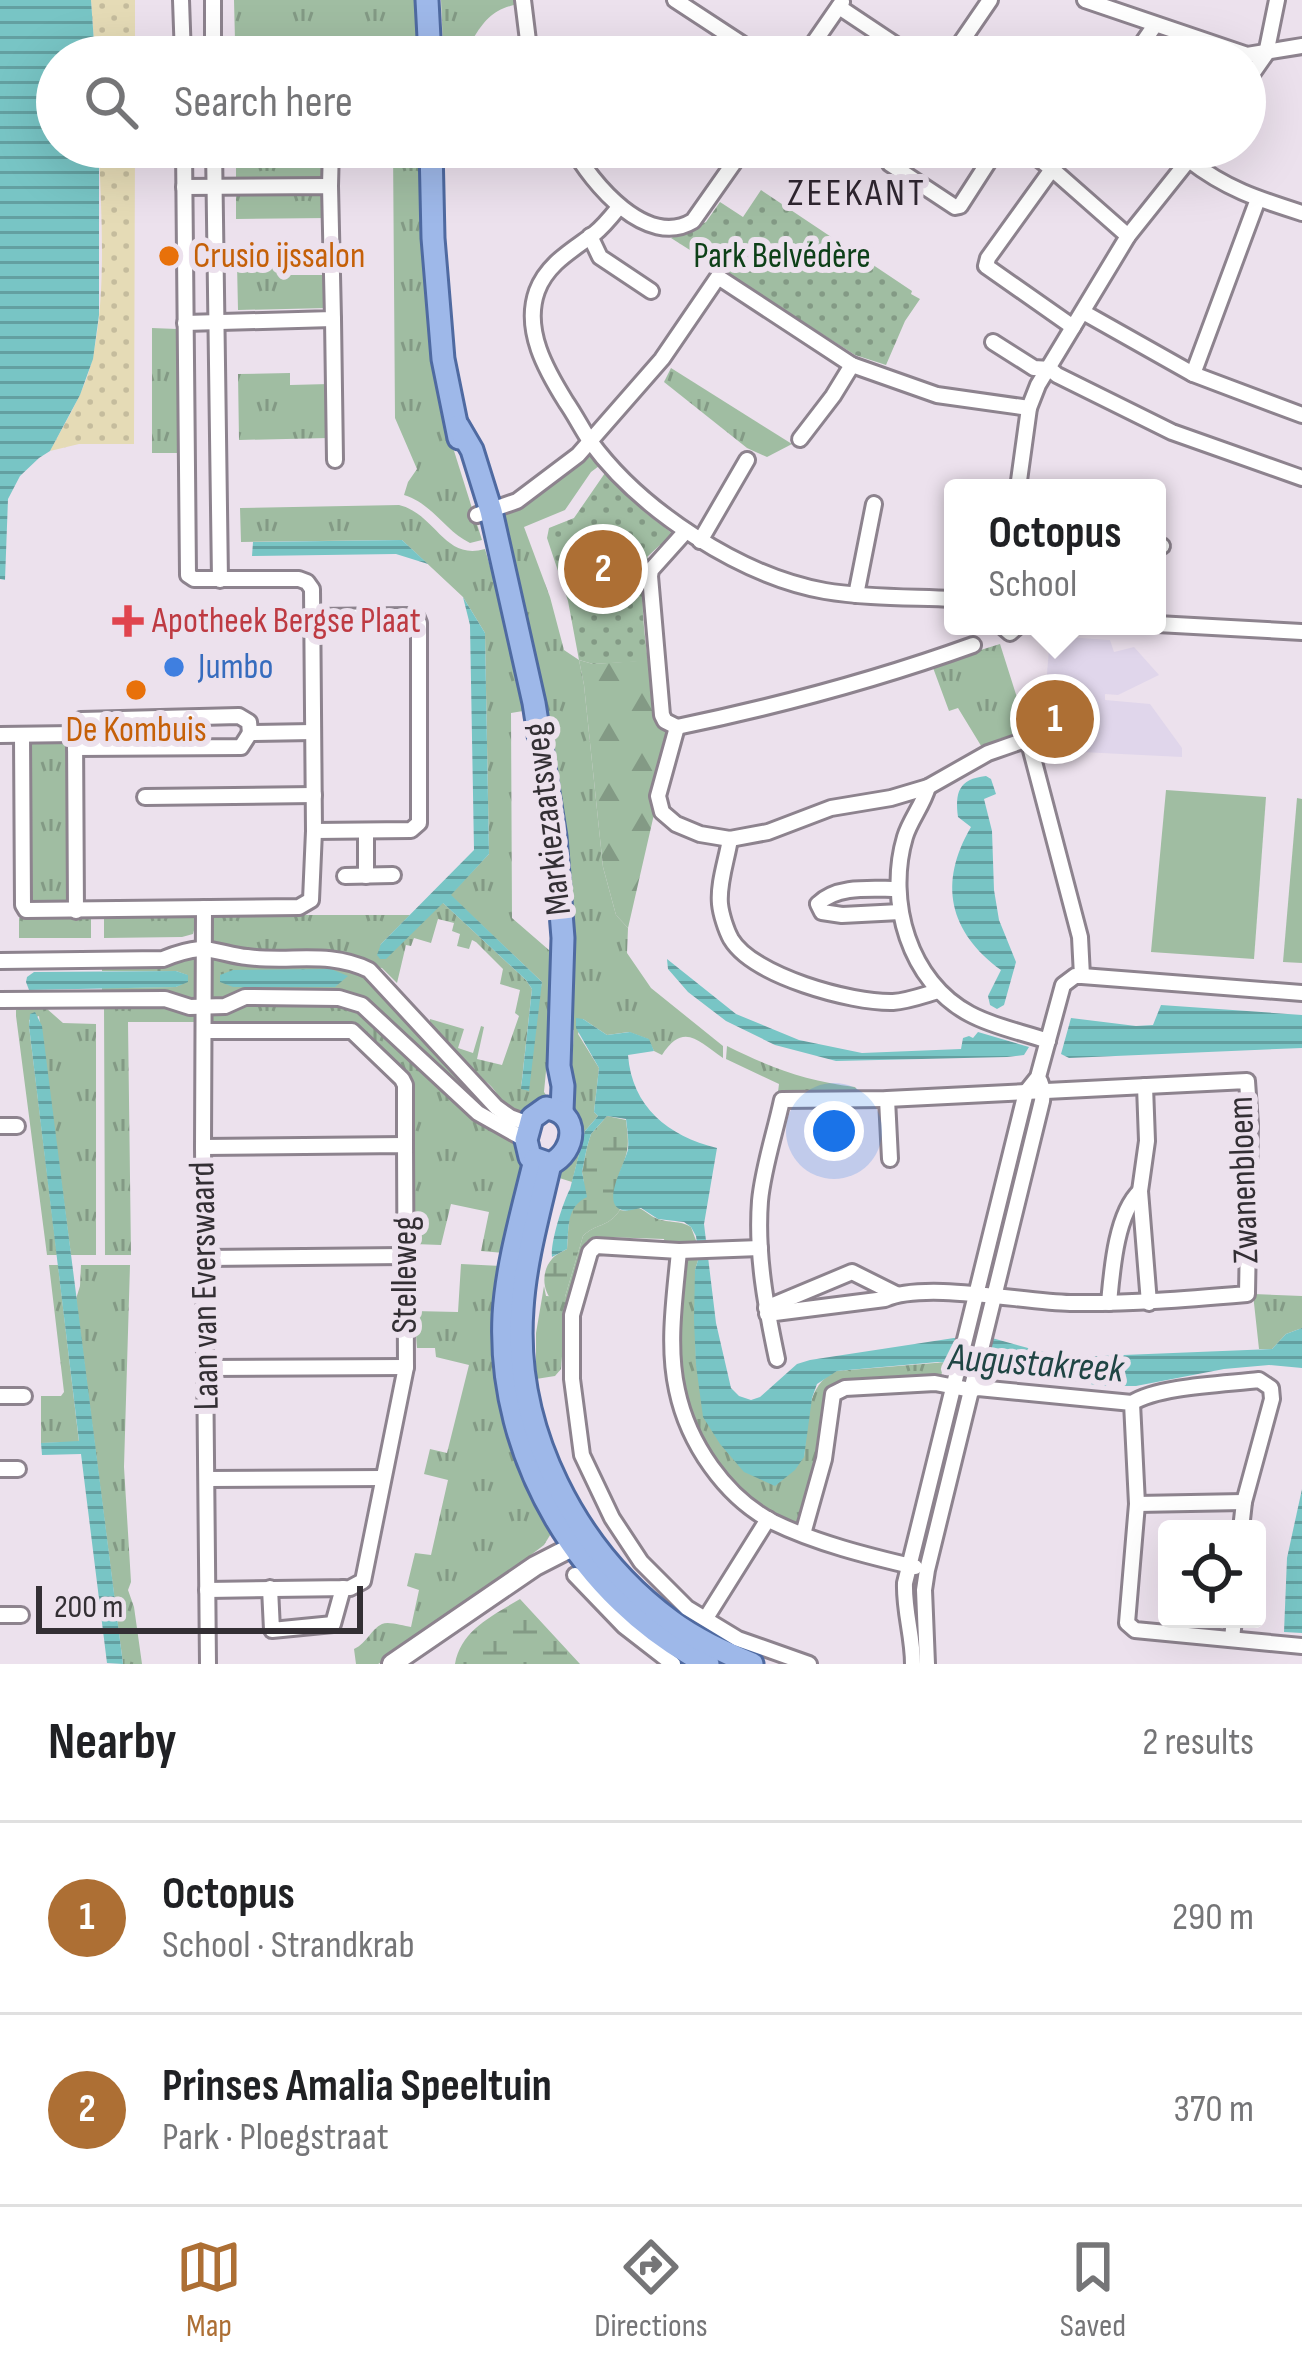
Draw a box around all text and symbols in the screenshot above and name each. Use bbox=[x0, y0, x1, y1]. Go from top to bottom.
search box bbox=[36, 36, 1266, 168]
icon: search bbox=[78, 69, 144, 135]
text: Search here bbox=[174, 75, 353, 130]
district label: ZEEKANT bbox=[787, 170, 927, 217]
place label: Crusio ijssalon bbox=[193, 235, 365, 278]
park label: Park Belvédère bbox=[693, 235, 871, 278]
marker: Crusio ijssalon bbox=[156, 243, 182, 269]
popup bbox=[944, 479, 1166, 635]
text: Octopus bbox=[989, 506, 1121, 561]
pin: 2 bbox=[564, 524, 642, 614]
text: School bbox=[989, 561, 1077, 608]
place label: Apotheek Bergse Plaat bbox=[151, 600, 421, 643]
marker: Apotheek Bergse Plaat bbox=[115, 608, 141, 634]
place label: Jumbo bbox=[197, 646, 273, 689]
marker: Jumbo bbox=[161, 654, 187, 680]
pin: 1 bbox=[1016, 674, 1094, 764]
marker: De Kombuis bbox=[123, 677, 149, 703]
place label: De Kombuis bbox=[65, 709, 207, 752]
street label: Markiezaatsweg bbox=[515, 720, 581, 918]
street label: Zwanenbloem bbox=[1220, 1096, 1268, 1264]
your location bbox=[804, 1101, 864, 1161]
street label: Laan van Everswaard bbox=[181, 1161, 229, 1411]
street label: Stelleweg bbox=[384, 1216, 427, 1334]
water label: Augustakreek bbox=[945, 1334, 1126, 1394]
map controls bbox=[1158, 1520, 1266, 1628]
button: locate bbox=[1158, 1520, 1266, 1628]
scale bar bbox=[36, 1580, 363, 1633]
text: 200 m bbox=[54, 1587, 123, 1627]
text: Nearby bbox=[48, 1712, 177, 1773]
text: 2 results bbox=[1142, 1719, 1254, 1766]
text: Octopus bbox=[162, 1867, 295, 1922]
text: 1 bbox=[79, 1894, 95, 1941]
text: 290 m bbox=[1172, 1894, 1254, 1941]
text: School · Strandkrab bbox=[162, 1922, 415, 1969]
text: Prinses Amalia Speeltuin bbox=[162, 2059, 552, 2114]
text: 2 bbox=[78, 2086, 96, 2133]
text: 370 m bbox=[1174, 2086, 1254, 2133]
text: Park · Ploegstraat bbox=[162, 2114, 389, 2161]
tab: Map bbox=[176, 2234, 242, 2346]
tab: Directions bbox=[594, 2234, 708, 2346]
tab: Saved bbox=[1060, 2234, 1126, 2346]

